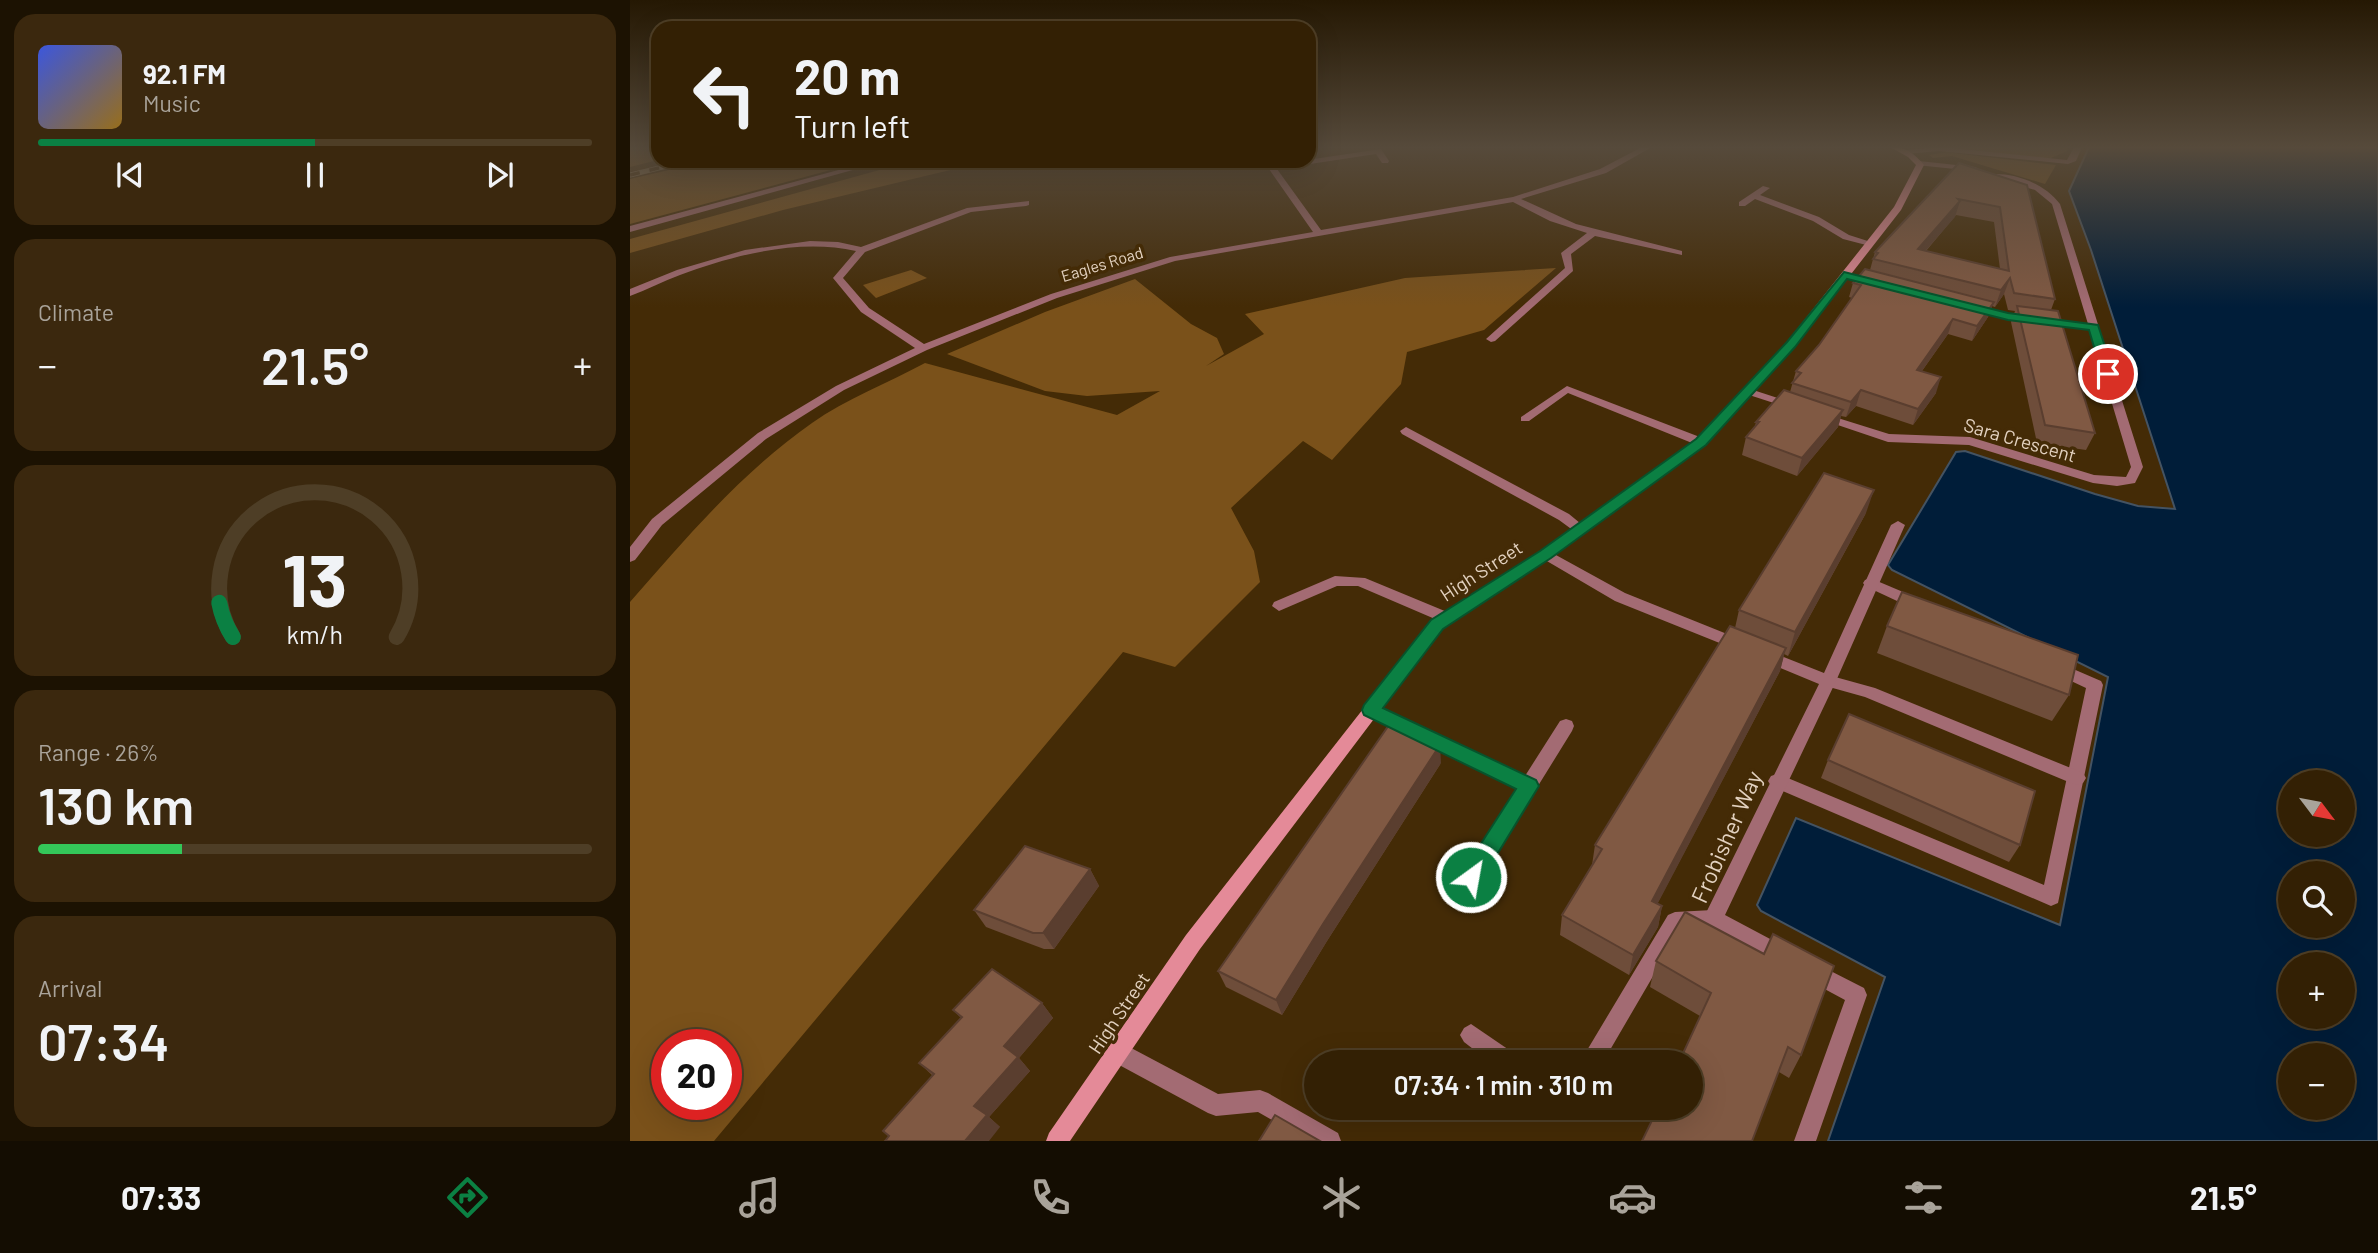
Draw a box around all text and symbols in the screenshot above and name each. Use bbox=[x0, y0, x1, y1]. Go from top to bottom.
text: 20 m bbox=[794, 46, 900, 105]
icon: left bbox=[679, 49, 770, 140]
text: 92.1 FM bbox=[143, 58, 226, 89]
text: Music bbox=[143, 89, 201, 117]
text: Turn left bbox=[794, 106, 911, 144]
icon: previous bbox=[111, 156, 149, 194]
icon: pause bbox=[296, 156, 334, 194]
icon: next bbox=[481, 156, 519, 194]
street label: Eagles Road bbox=[1059, 242, 1145, 285]
text: Climate bbox=[38, 298, 114, 326]
text: 21.5° bbox=[261, 333, 369, 395]
text: − bbox=[38, 341, 57, 387]
text: + bbox=[573, 341, 592, 387]
pin bbox=[2078, 344, 2138, 404]
icon: arrive bbox=[2089, 355, 2127, 393]
street label: Sara Crescent bbox=[1961, 413, 2079, 467]
text: 13 bbox=[282, 534, 348, 622]
street label: High Street bbox=[1435, 536, 1526, 606]
text: km/h bbox=[287, 618, 343, 648]
text: Range · 26% bbox=[38, 738, 159, 766]
street label: Frobisher Way bbox=[1684, 766, 1768, 907]
north arrow bbox=[2278, 770, 2356, 847]
map controls bbox=[2278, 770, 2355, 1120]
text: 130 km bbox=[38, 773, 194, 835]
position arrow bbox=[1434, 840, 1508, 914]
button: search bbox=[2278, 861, 2355, 938]
button: + bbox=[2278, 952, 2355, 1029]
street label: High Street bbox=[1083, 968, 1154, 1058]
text: Arrival bbox=[38, 974, 102, 1002]
text: 07:34 bbox=[38, 1009, 169, 1071]
speed limit sign: 20 bbox=[651, 1029, 742, 1120]
button: − bbox=[2278, 1043, 2355, 1120]
text: 07:34 · 1 min · 310 m bbox=[1394, 1069, 1613, 1100]
icon: directions bbox=[443, 1173, 492, 1222]
icon: music bbox=[735, 1173, 784, 1222]
icon: phone bbox=[1026, 1173, 1075, 1222]
icon: climate bbox=[1317, 1173, 1366, 1222]
icon: car bbox=[1608, 1173, 1657, 1222]
icon: filters bbox=[1899, 1173, 1948, 1222]
text: 07:33 bbox=[121, 1178, 201, 1216]
text: 21.5° bbox=[2190, 1178, 2257, 1216]

